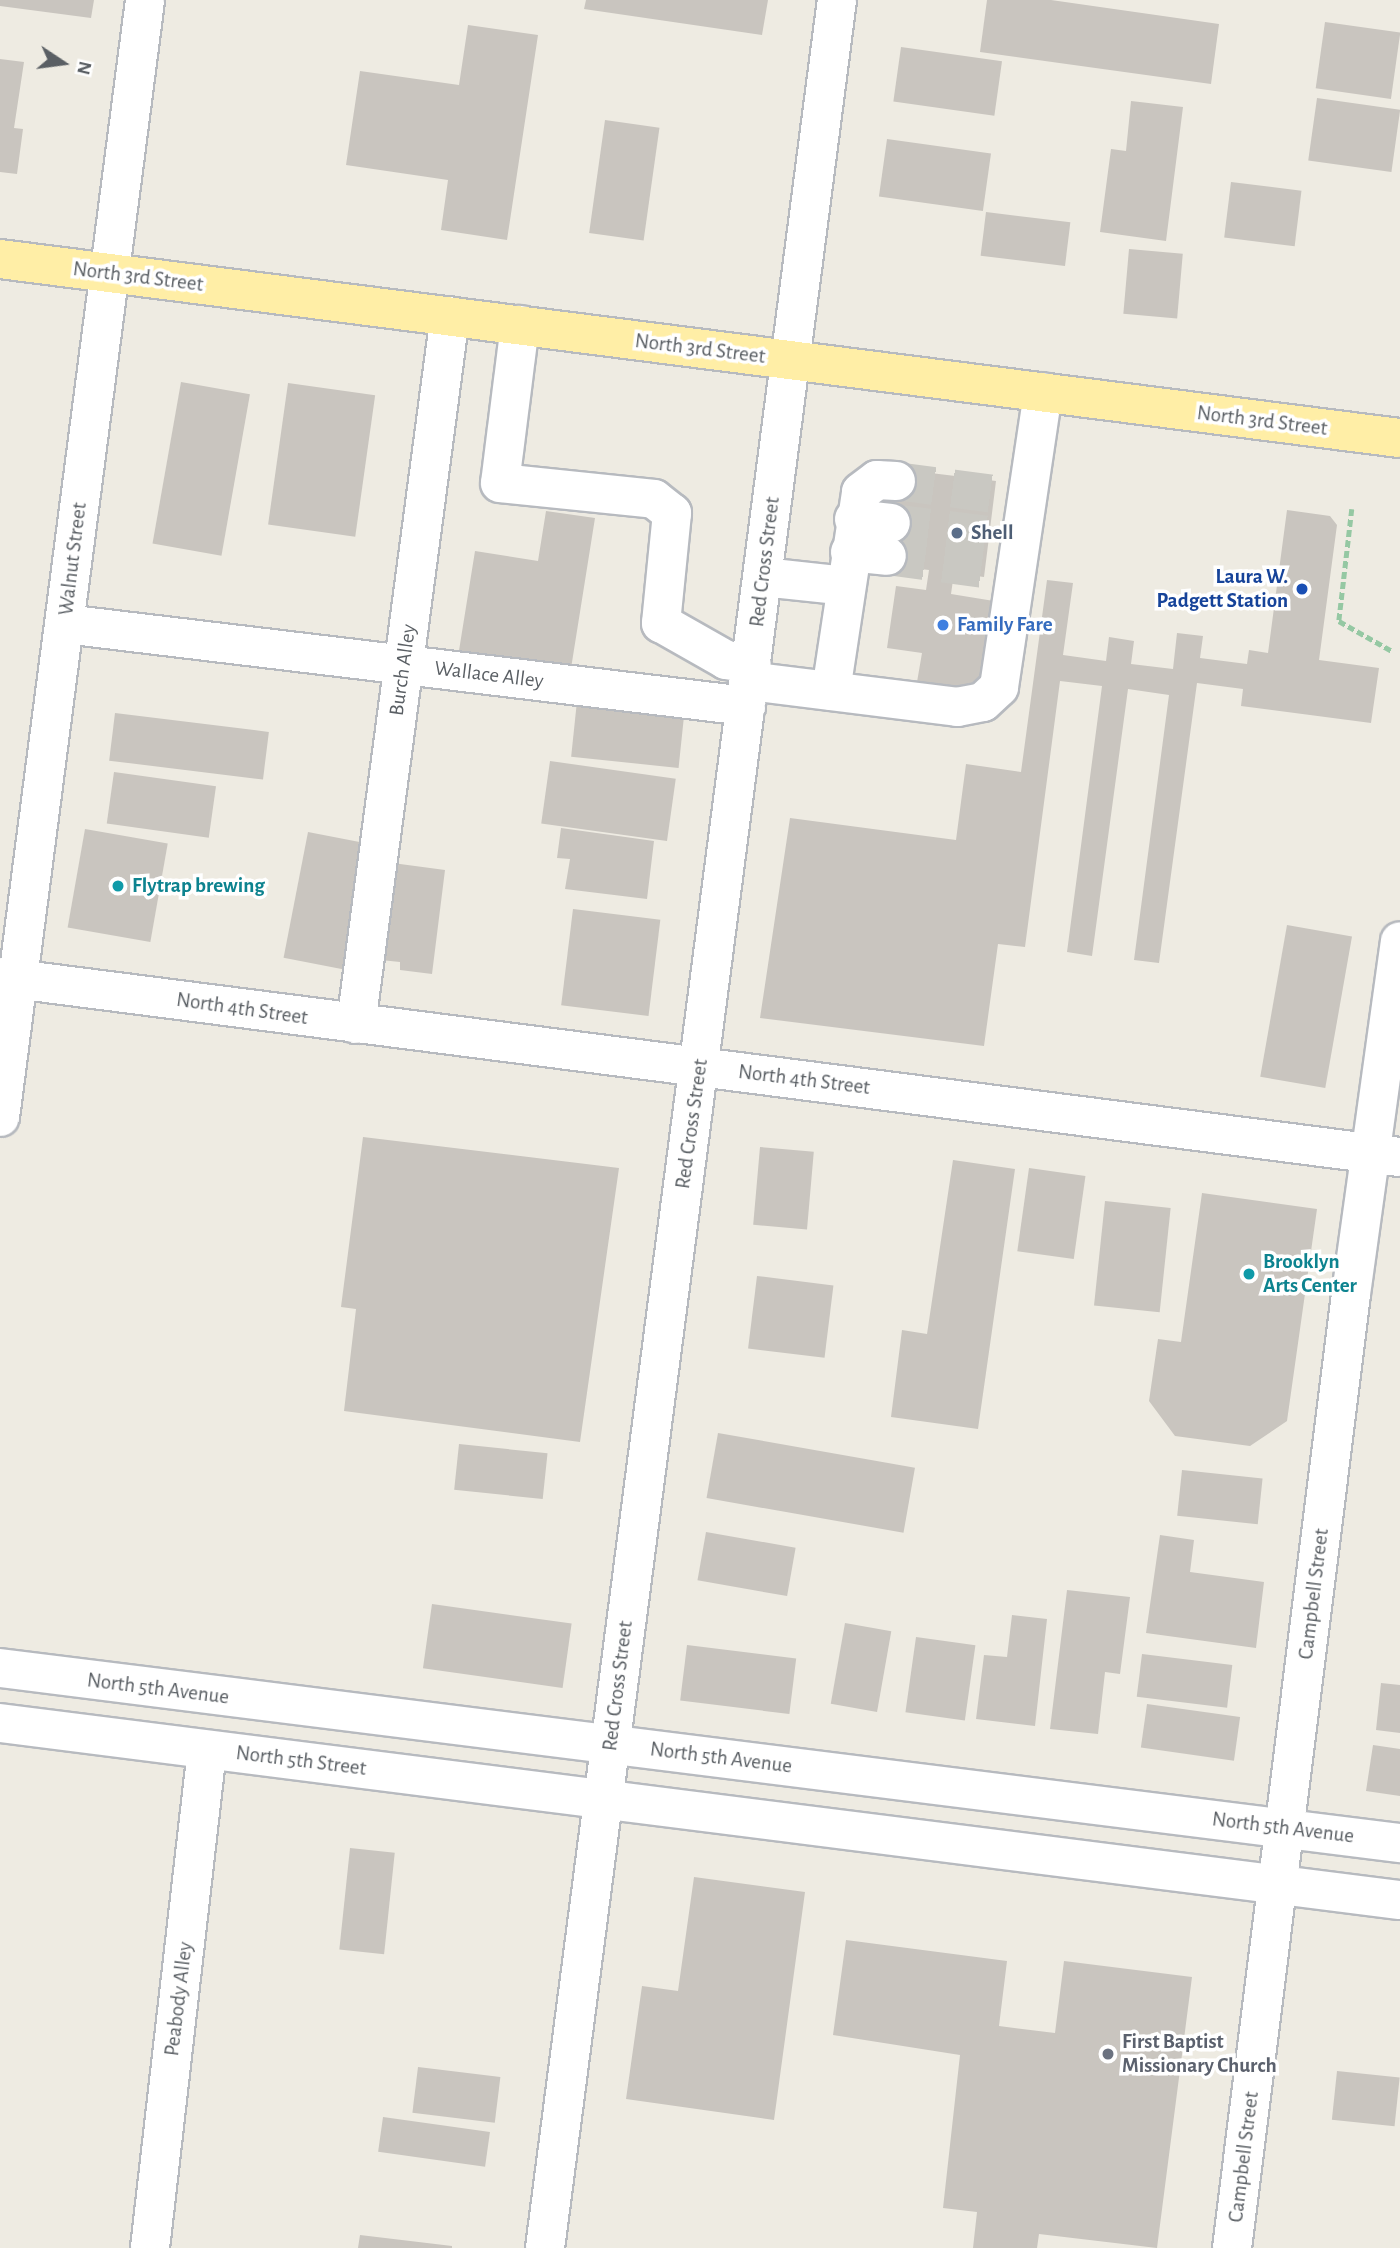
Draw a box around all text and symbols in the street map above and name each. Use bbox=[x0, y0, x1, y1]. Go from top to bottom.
north arrow bbox=[28, 28, 98, 98]
text: N bbox=[73, 59, 95, 76]
street label: North 3rd Street bbox=[71, 257, 205, 297]
street label: North 3rd Street bbox=[633, 329, 767, 369]
street label: North 3rd Street bbox=[1195, 401, 1329, 441]
street label: Red Cross Street bbox=[745, 495, 785, 629]
street label: Walnut Street bbox=[54, 501, 92, 617]
place label: Shell bbox=[971, 520, 1013, 546]
marker: Shell bbox=[949, 525, 965, 541]
place label: Laura W. Padgett Station bbox=[1156, 564, 1288, 614]
marker: Laura W. Padgett Station bbox=[1294, 581, 1310, 597]
place label: Family Fare bbox=[957, 612, 1053, 638]
marker: Family Fare bbox=[935, 617, 951, 633]
street label: Burch Alley bbox=[384, 623, 422, 717]
street label: Wallace Alley bbox=[433, 656, 545, 694]
place label: Flytrap brewing bbox=[132, 873, 265, 899]
marker: Flytrap brewing bbox=[110, 878, 126, 894]
street label: North 4th Street bbox=[175, 987, 309, 1031]
street label: Red Cross Street bbox=[670, 1057, 714, 1191]
street label: North 4th Street bbox=[737, 1059, 871, 1101]
place label: Brooklyn Arts Center bbox=[1263, 1249, 1357, 1299]
marker: Brooklyn Arts Center bbox=[1241, 1266, 1257, 1282]
street label: Campbell Street bbox=[1293, 1527, 1335, 1661]
street label: Red Cross Street bbox=[598, 1619, 638, 1753]
street label: North 5th Avenue bbox=[86, 1668, 230, 1710]
street label: North 5th Avenue bbox=[649, 1737, 793, 1779]
street label: North 5th Street bbox=[234, 1741, 368, 1781]
street label: North 5th Avenue bbox=[1211, 1807, 1355, 1849]
street label: Peabody Alley bbox=[159, 1940, 199, 2058]
place label: First Baptist Missionary Church bbox=[1122, 2029, 1277, 2079]
marker: First Baptist Missionary Church bbox=[1100, 2046, 1116, 2062]
street label: Campbell Street bbox=[1223, 2090, 1265, 2224]

